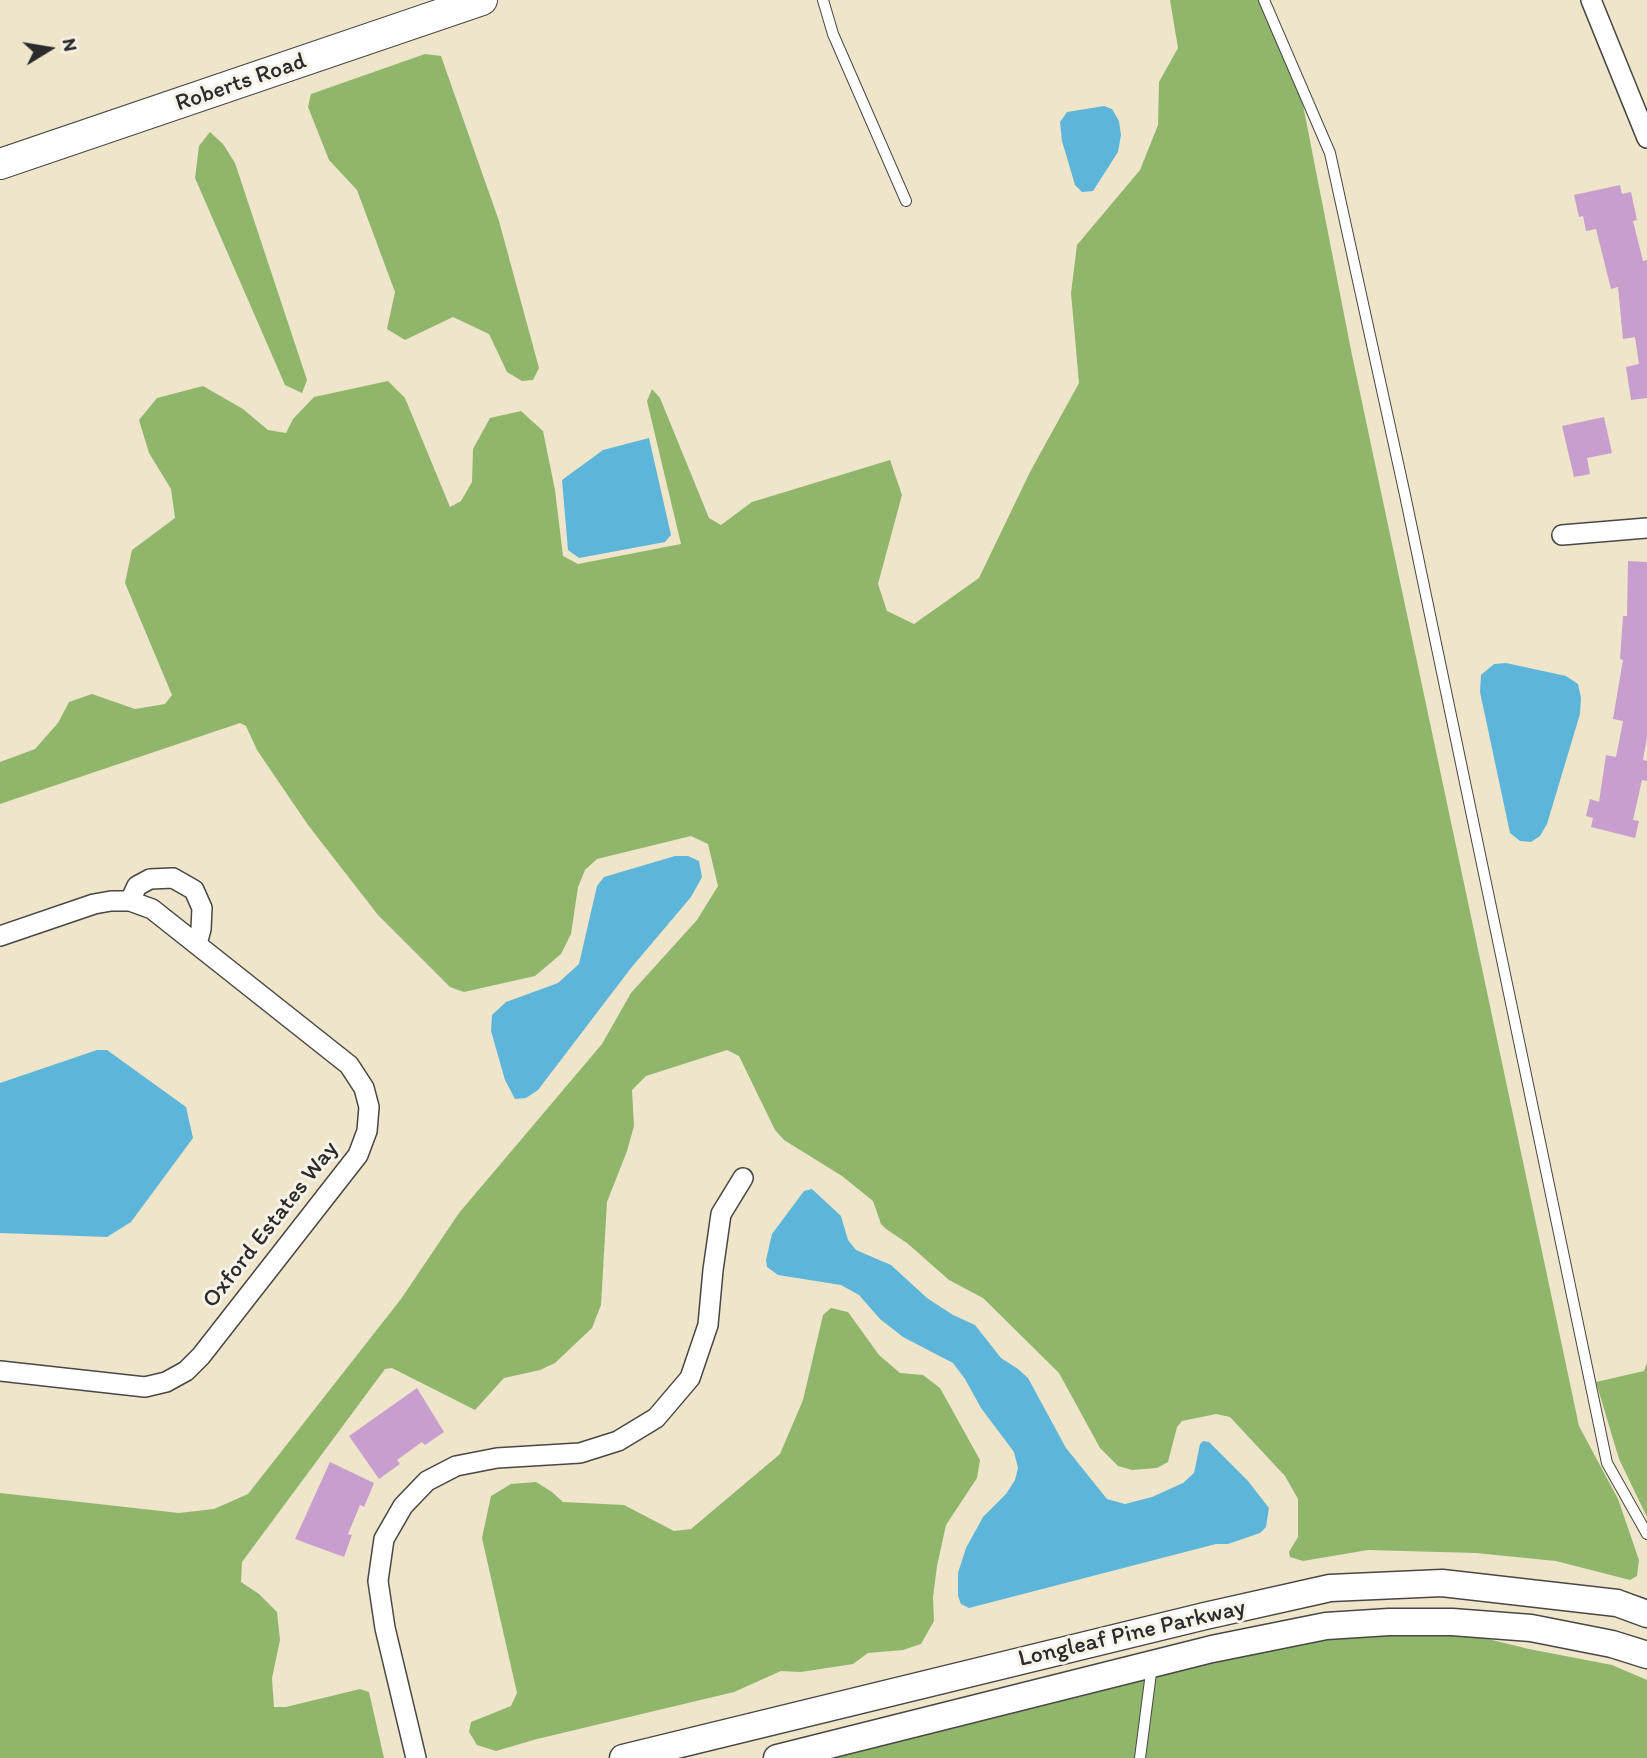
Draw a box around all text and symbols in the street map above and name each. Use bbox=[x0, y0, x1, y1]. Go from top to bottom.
north arrow bbox=[14, 14, 84, 84]
text: N bbox=[58, 36, 83, 53]
street label: Roberts Road bbox=[172, 47, 310, 119]
street label: Oxford Estates Way bbox=[197, 1136, 345, 1314]
street label: Longleaf Pine Parkway bbox=[1016, 1594, 1248, 1674]

